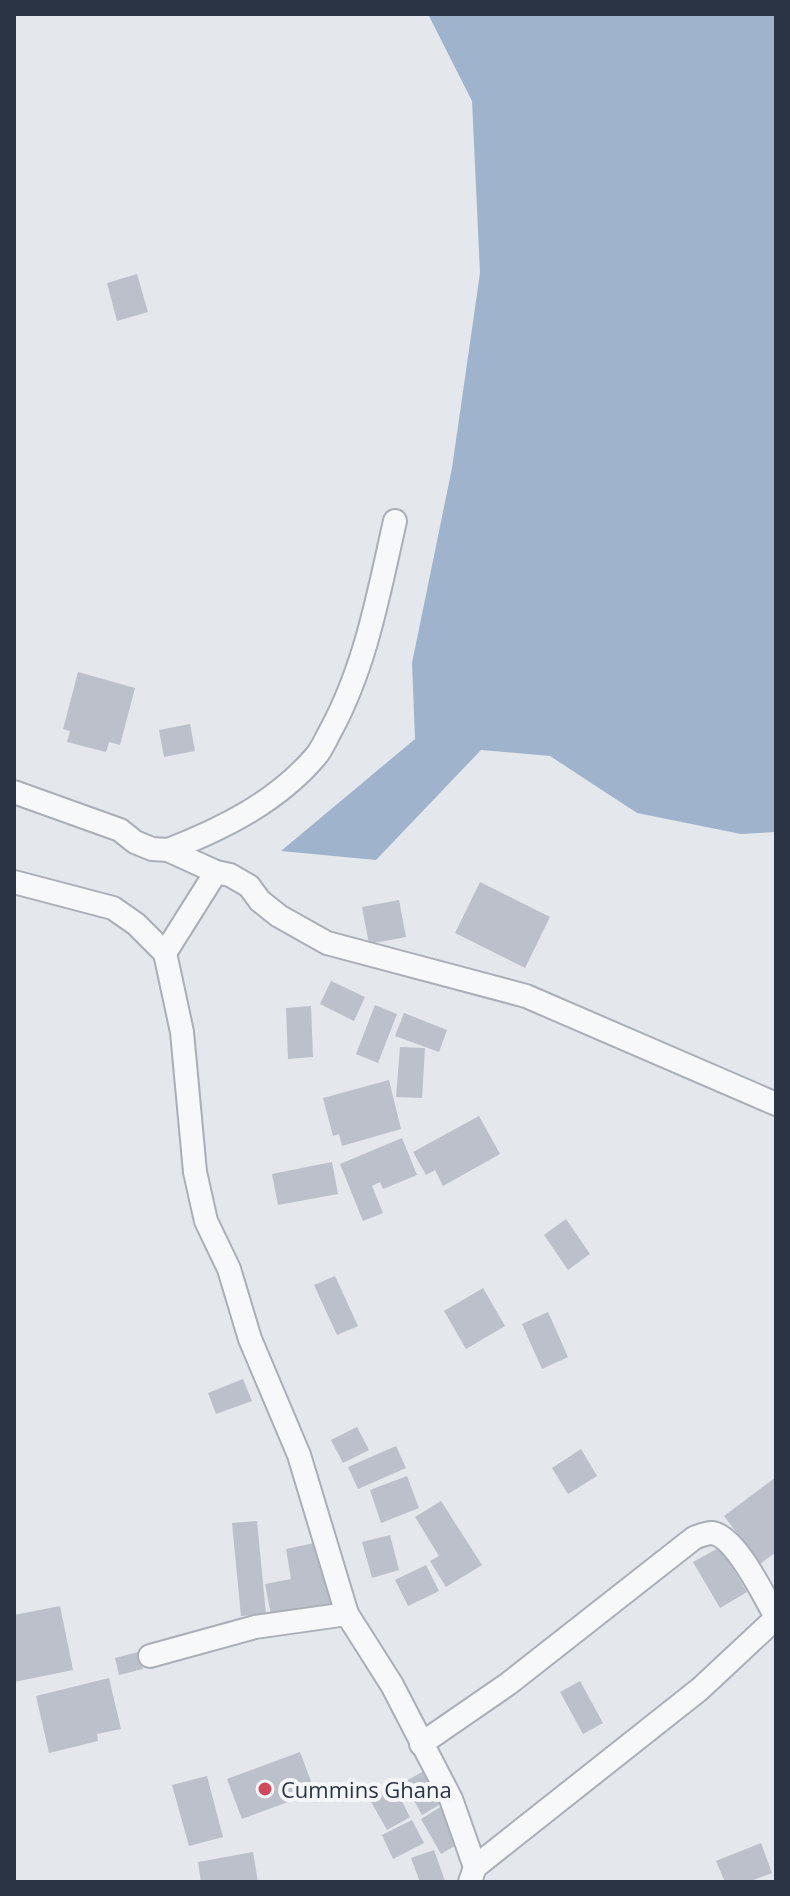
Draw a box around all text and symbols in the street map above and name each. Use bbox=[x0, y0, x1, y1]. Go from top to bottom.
place label: Cummins Ghana bbox=[281, 1774, 452, 1804]
marker: Cummins Ghana bbox=[256, 1780, 274, 1798]

